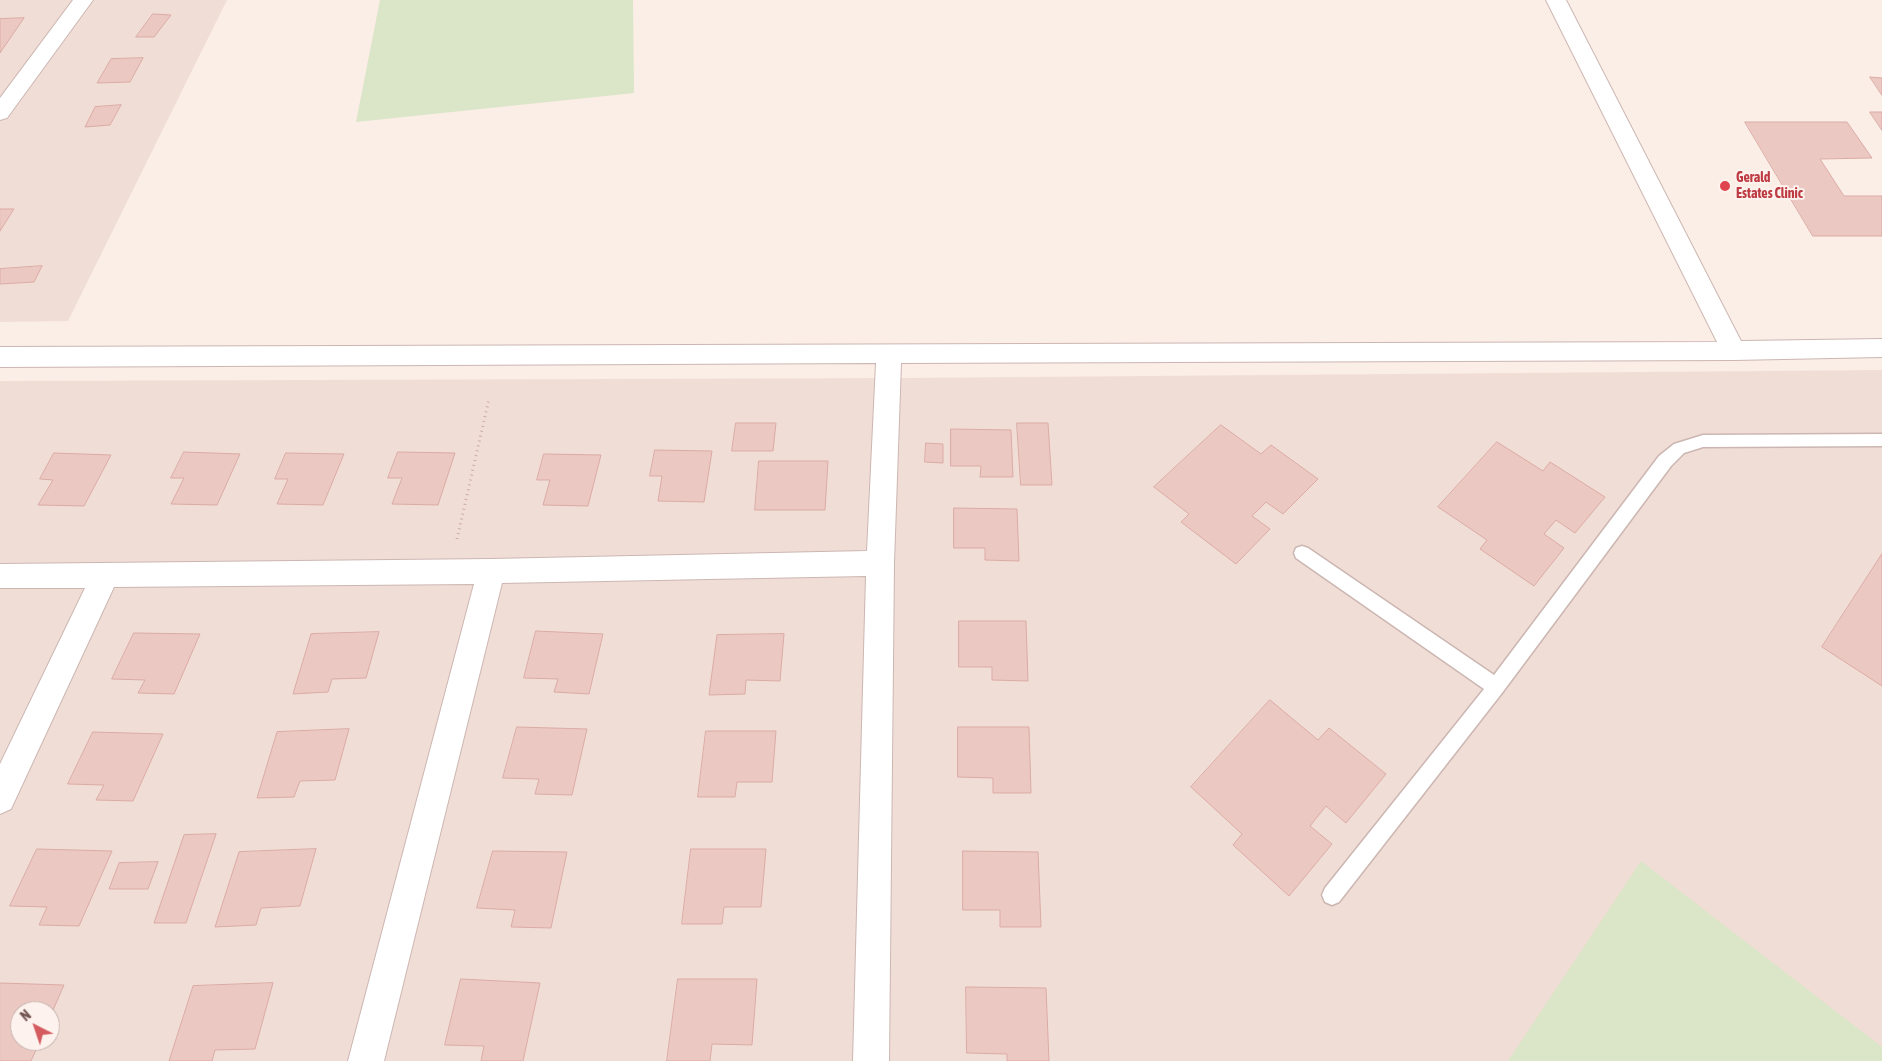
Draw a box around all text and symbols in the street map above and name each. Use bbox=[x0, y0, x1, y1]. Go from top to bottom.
place label: Gerald Estates Clinic bbox=[1736, 170, 1803, 202]
marker: Gerald Estates Clinic bbox=[1718, 179, 1732, 193]
north arrow bbox=[10, 1001, 60, 1051]
text: N bbox=[17, 1007, 34, 1024]

